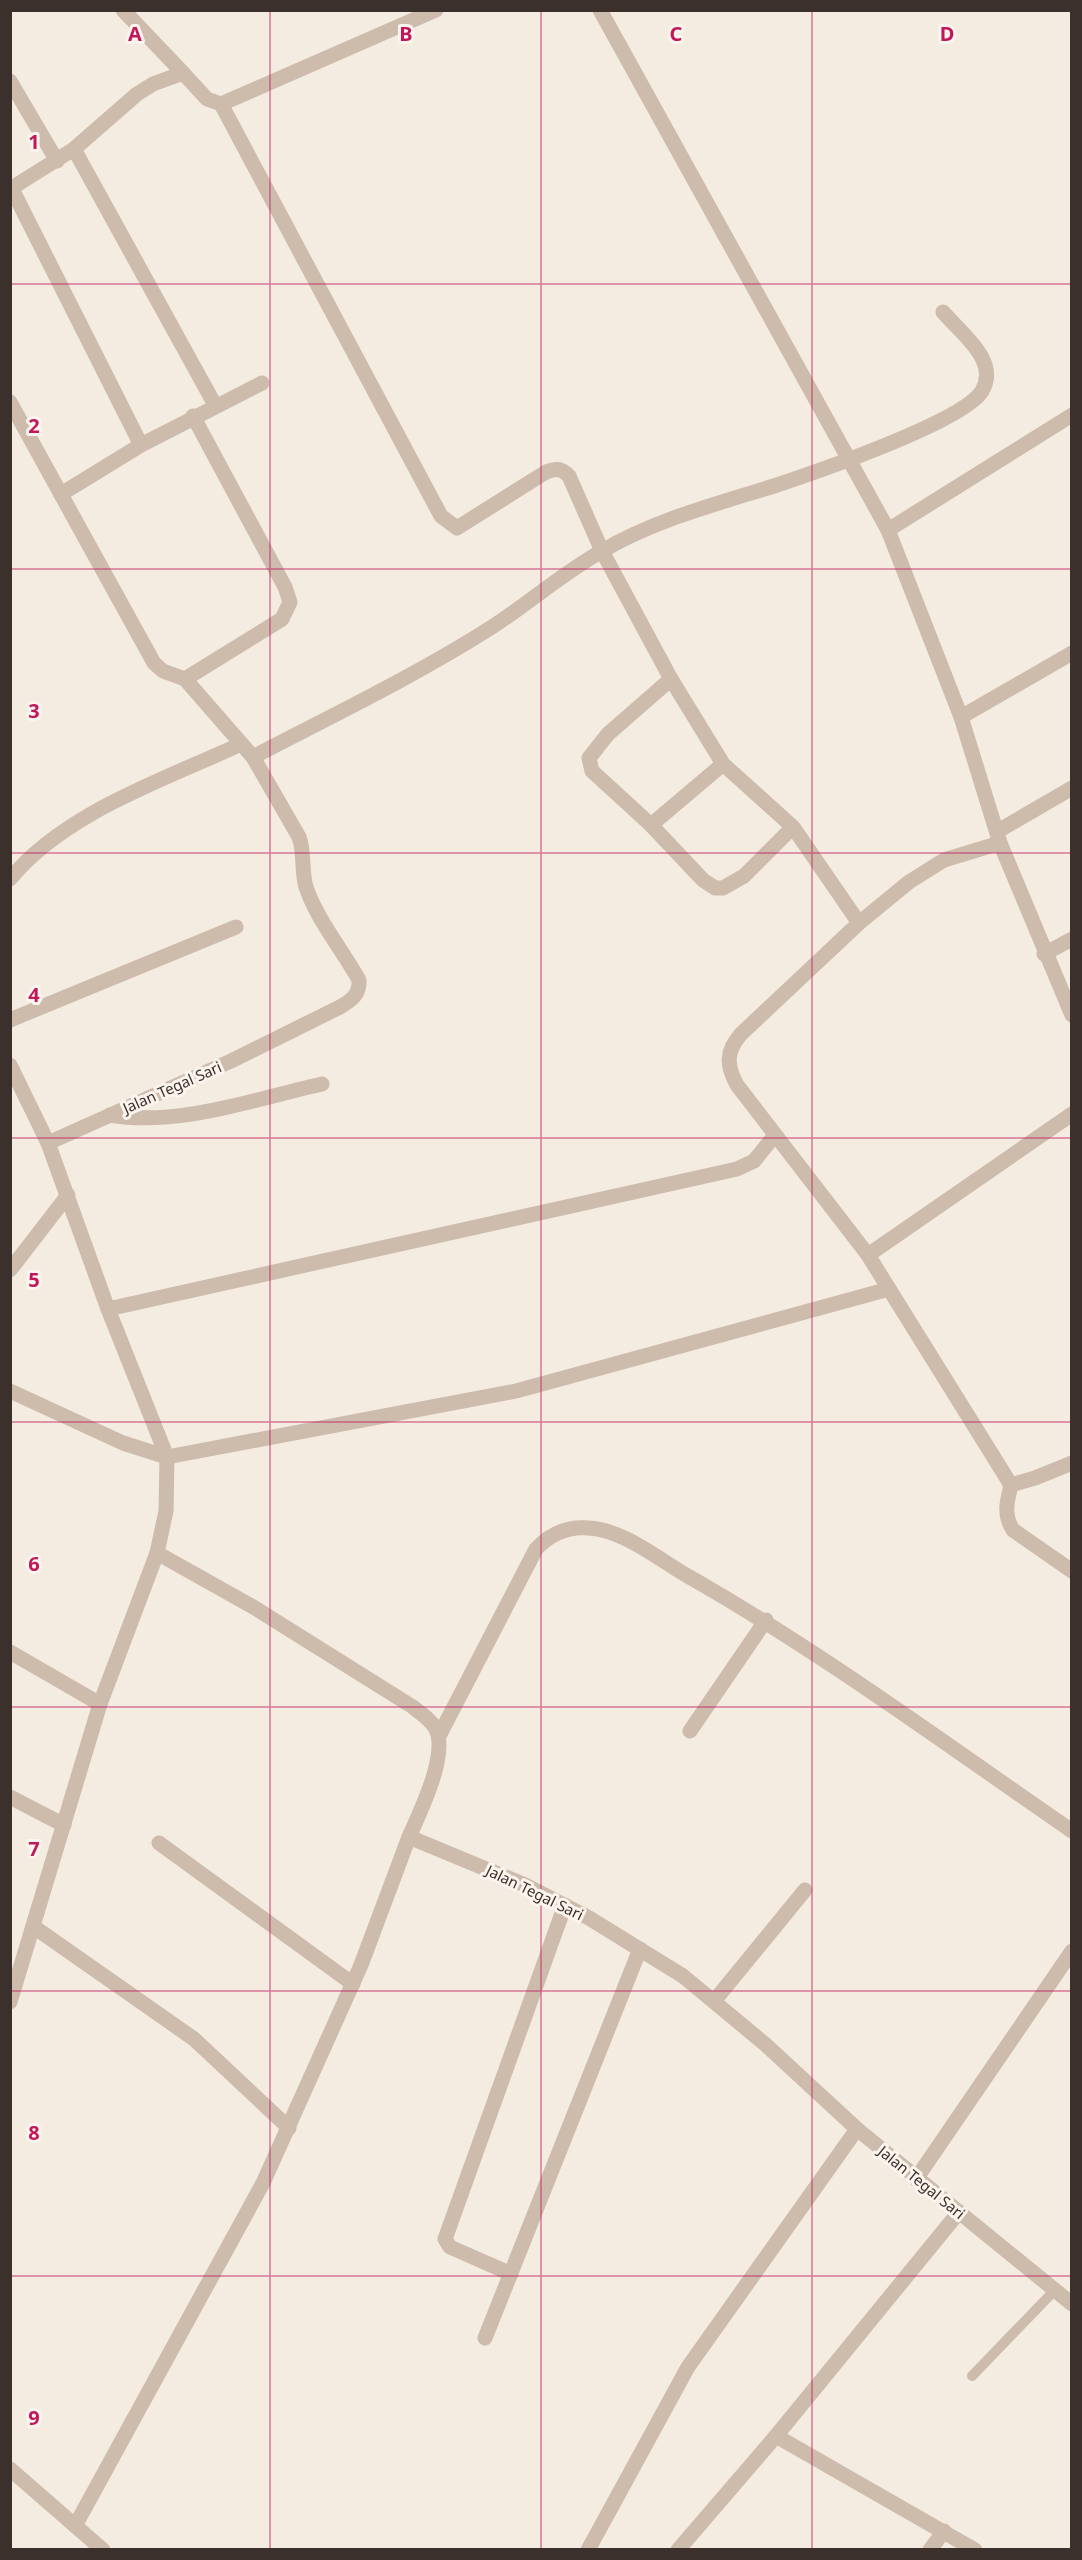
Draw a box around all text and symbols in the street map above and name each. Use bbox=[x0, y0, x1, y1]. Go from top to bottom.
text: A bbox=[128, 20, 142, 47]
text: B bbox=[399, 20, 413, 47]
text: C bbox=[670, 20, 683, 47]
text: D bbox=[940, 20, 954, 47]
text: 1 bbox=[28, 128, 40, 155]
text: 2 bbox=[28, 412, 40, 439]
text: 3 bbox=[28, 697, 40, 724]
text: 4 bbox=[28, 981, 40, 1008]
street label: Jalan Tegal Sari bbox=[118, 1056, 224, 1118]
text: 5 bbox=[28, 1266, 40, 1293]
text: 6 bbox=[28, 1550, 40, 1577]
text: 7 bbox=[28, 1835, 40, 1862]
street label: Jalan Tegal Sari bbox=[481, 1859, 587, 1924]
text: 8 bbox=[28, 2119, 40, 2146]
street label: Jalan Tegal Sari bbox=[873, 2140, 969, 2223]
text: 9 bbox=[28, 2404, 40, 2431]

